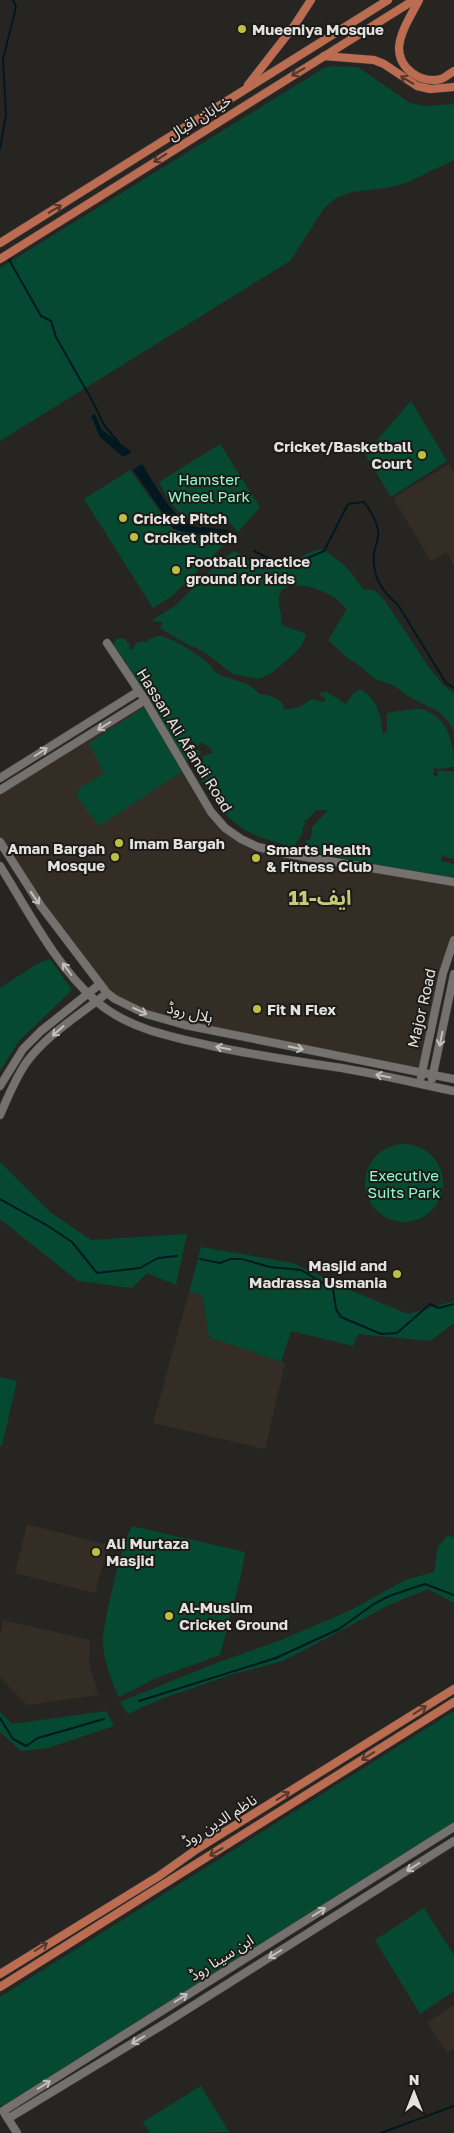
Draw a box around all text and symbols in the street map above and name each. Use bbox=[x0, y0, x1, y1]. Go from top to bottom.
place label: Mueeniya Mosque bbox=[252, 20, 384, 38]
marker: Mueeniya Mosque bbox=[236, 23, 248, 35]
one-way arrow bbox=[292, 68, 306, 78]
one-way arrow bbox=[401, 75, 415, 85]
street label: خیابان اقبال bbox=[164, 90, 235, 144]
one-way arrow bbox=[154, 154, 168, 164]
one-way arrow bbox=[47, 203, 61, 213]
place label: Cricket/Basketball Court bbox=[274, 437, 412, 472]
marker: Cricket/Basketball Court bbox=[416, 449, 428, 461]
park label: Hamster Wheel Park bbox=[168, 470, 251, 505]
place label: Cricket Pitch bbox=[133, 509, 227, 527]
marker: Cricket Pitch bbox=[117, 512, 129, 524]
place label: Crciket pitch bbox=[144, 528, 237, 546]
marker: Crciket pitch bbox=[128, 531, 140, 543]
place label: Football practice ground for kids bbox=[186, 552, 310, 587]
marker: Football practice ground for kids bbox=[170, 564, 182, 576]
street label: Hassan Ali Afandi Road bbox=[133, 665, 237, 815]
one-way arrow bbox=[97, 721, 111, 731]
one-way arrow bbox=[34, 747, 48, 757]
place label: Imam Bargah bbox=[129, 834, 225, 852]
marker: Imam Bargah bbox=[113, 837, 125, 849]
place label: Aman Bargah Mosque bbox=[8, 839, 105, 874]
place label: Smarts Health & Fitness Club bbox=[266, 840, 372, 875]
marker: Aman Bargah Mosque bbox=[109, 851, 121, 863]
marker: Smarts Health & Fitness Club bbox=[250, 852, 262, 864]
district label: ایف-11 bbox=[288, 885, 352, 910]
one-way arrow bbox=[30, 891, 40, 905]
one-way arrow bbox=[62, 963, 73, 976]
street label: Major Road bbox=[403, 967, 439, 1049]
street label: ہلال روڈ bbox=[165, 998, 215, 1027]
place label: Fit N Flex bbox=[267, 1000, 336, 1018]
marker: Fit N Flex bbox=[251, 1003, 263, 1015]
one-way arrow bbox=[132, 1006, 147, 1016]
one-way arrow bbox=[51, 1025, 64, 1037]
one-way arrow bbox=[436, 1031, 445, 1047]
one-way arrow bbox=[215, 1043, 231, 1052]
one-way arrow bbox=[287, 1044, 303, 1053]
one-way arrow bbox=[375, 1071, 391, 1081]
park label: Executive Suits Park bbox=[368, 1166, 441, 1201]
place label: Masjid and Madrassa Usmania bbox=[249, 1256, 387, 1291]
marker: Masjid and Madrassa Usmania bbox=[391, 1268, 403, 1280]
place label: Ali Murtaza Masjid bbox=[106, 1534, 189, 1569]
marker: Ali Murtaza Masjid bbox=[90, 1546, 102, 1558]
place label: Al-Muslim Cricket Ground bbox=[179, 1598, 288, 1633]
marker: Al-Muslim Cricket Ground bbox=[163, 1610, 175, 1622]
one-way arrow bbox=[413, 1705, 427, 1715]
one-way arrow bbox=[362, 1752, 376, 1762]
street label: ناظم الدین روڈ bbox=[178, 1790, 261, 1853]
one-way arrow bbox=[275, 1791, 289, 1801]
one-way arrow bbox=[209, 1848, 223, 1858]
one-way arrow bbox=[406, 1863, 420, 1873]
one-way arrow bbox=[312, 1907, 326, 1917]
street label: ابن سینا روڈ bbox=[186, 1930, 257, 1985]
one-way arrow bbox=[34, 1942, 48, 1953]
one-way arrow bbox=[269, 1949, 283, 1959]
one-way arrow bbox=[174, 1993, 188, 2003]
one-way arrow bbox=[131, 2036, 145, 2046]
north arrow bbox=[389, 2068, 439, 2118]
text: N bbox=[409, 2071, 419, 2088]
one-way arrow bbox=[36, 2080, 50, 2090]

